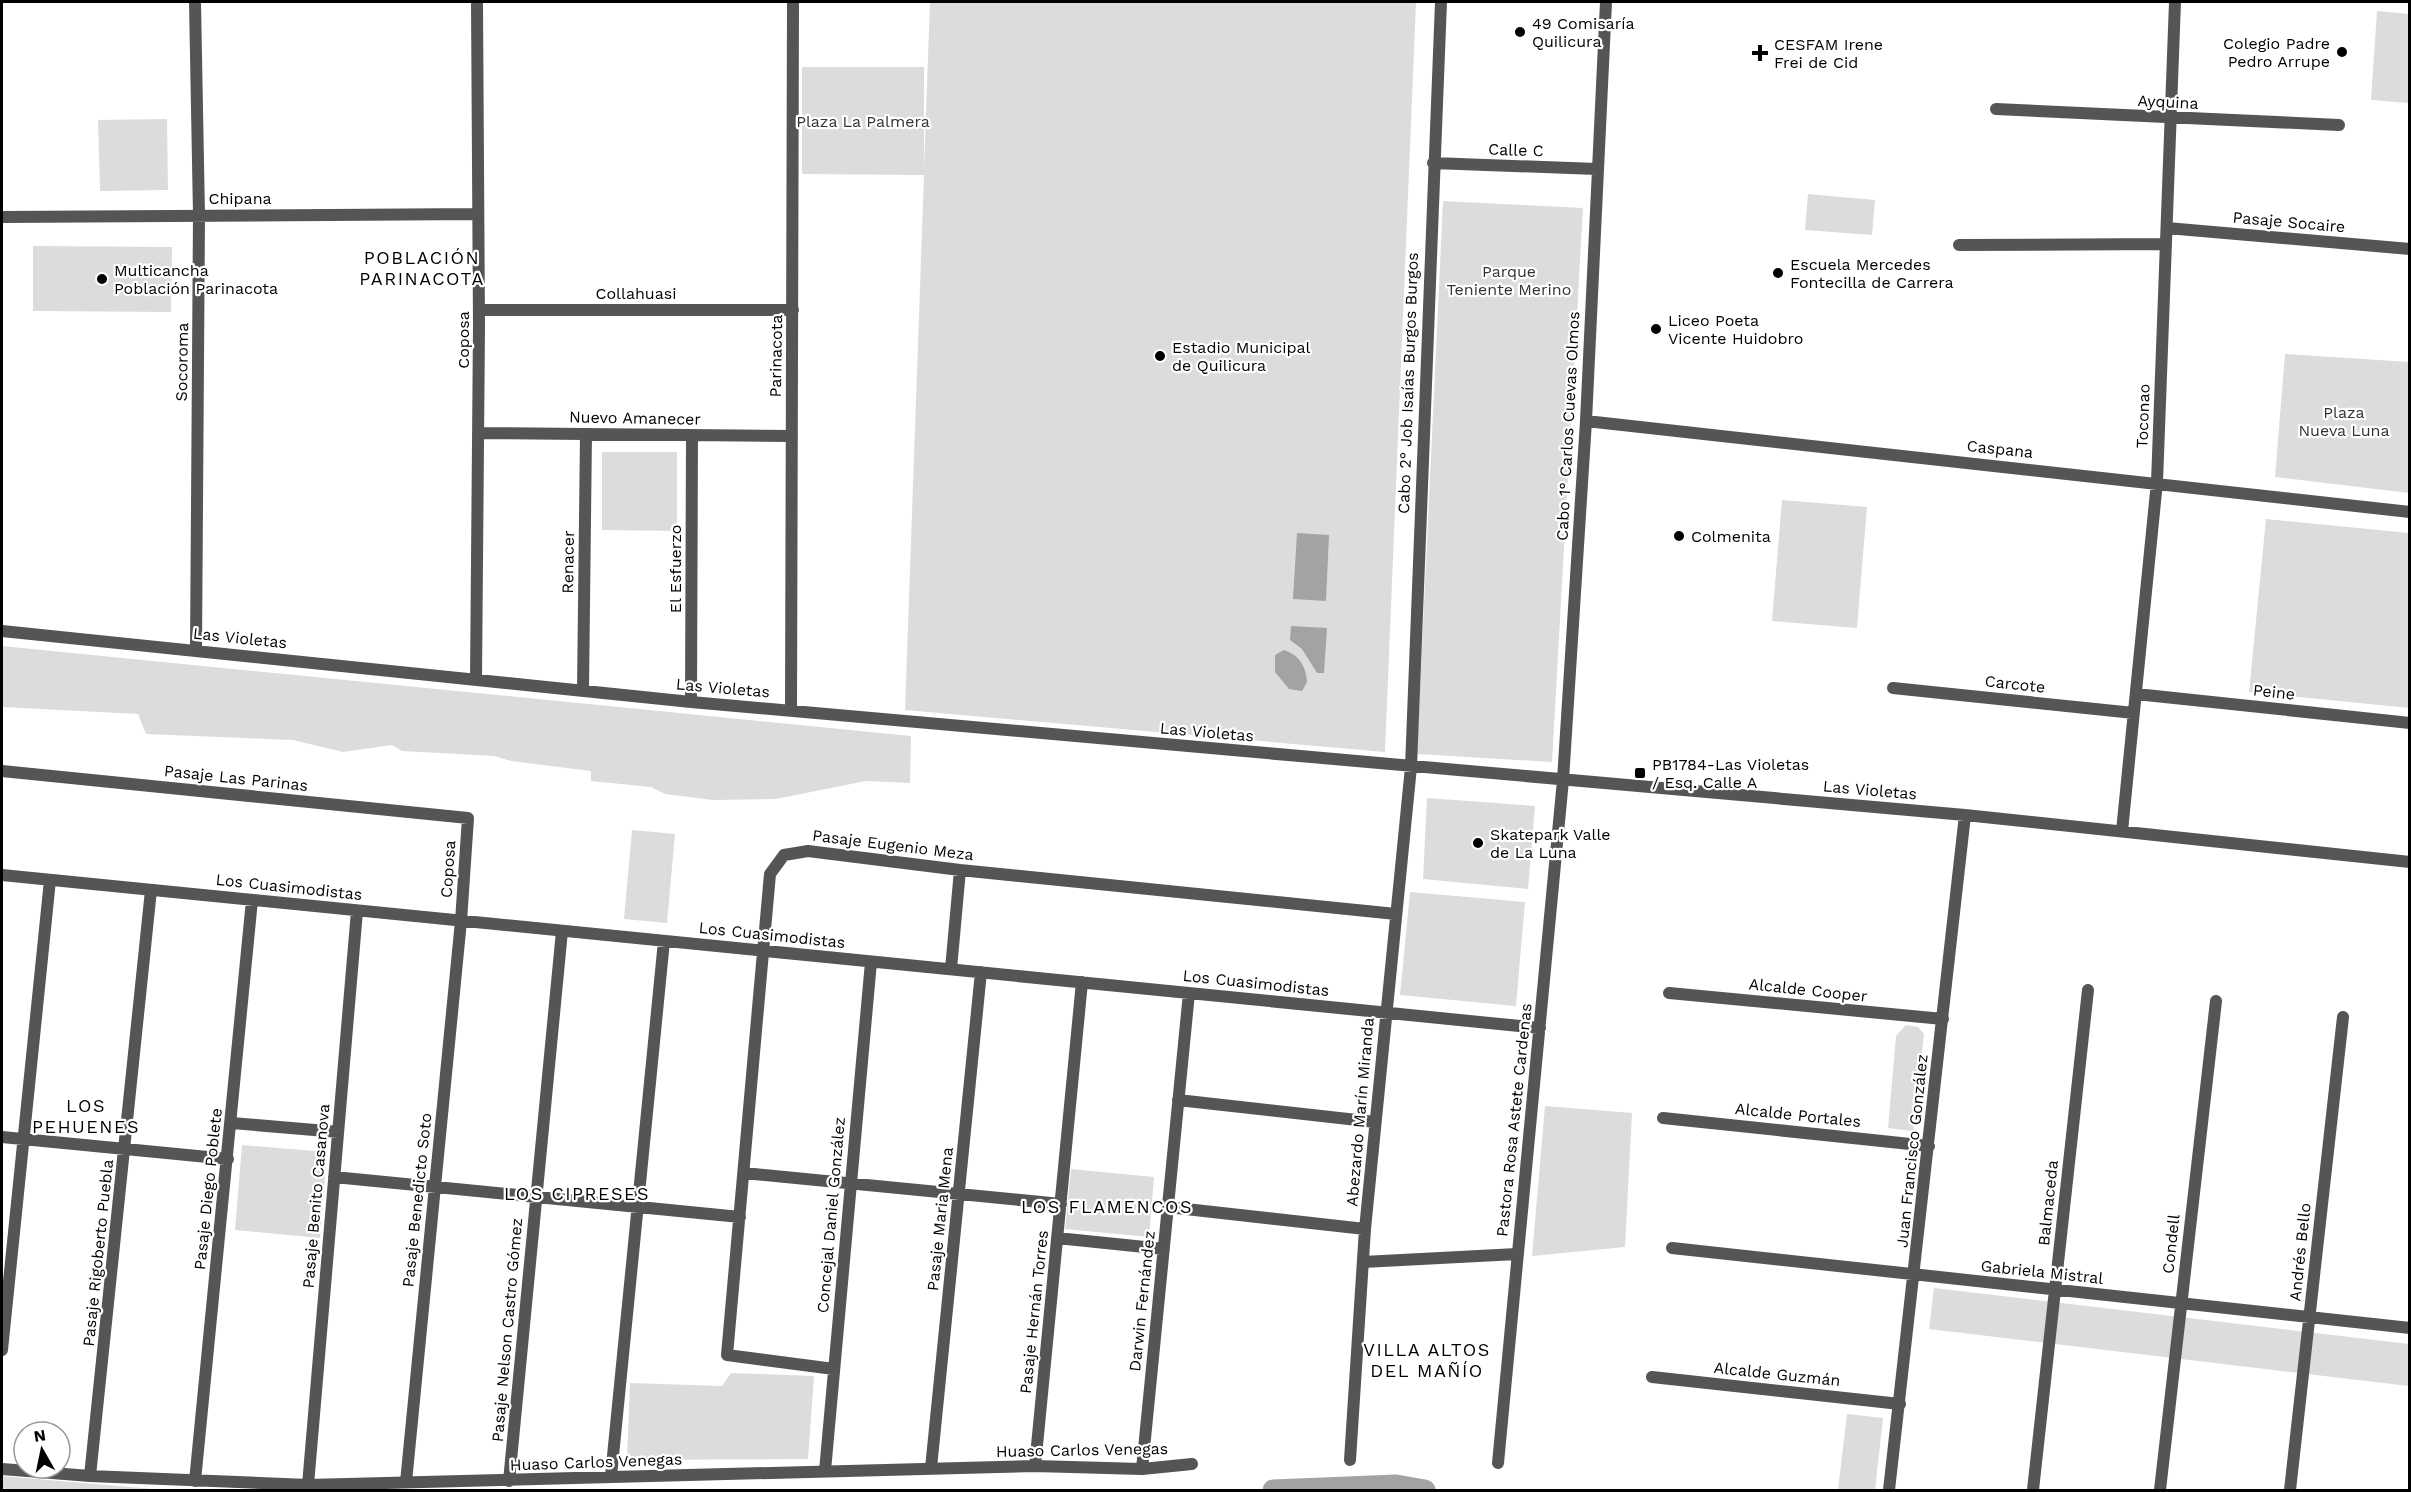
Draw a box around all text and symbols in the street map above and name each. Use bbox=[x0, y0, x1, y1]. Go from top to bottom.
place label: 49 Comisaría Quilicura bbox=[1532, 14, 1635, 51]
marker: 49 Comisaría Quilicura bbox=[1513, 25, 1527, 39]
place label: Colegio Padre Pedro Arrupe bbox=[2223, 34, 2330, 71]
place label: CESFAM Irene Frei de Cid bbox=[1774, 35, 1883, 72]
marker: CESFAM Irene Frei de Cid bbox=[1751, 44, 1769, 62]
marker: Colegio Padre Pedro Arrupe bbox=[2335, 45, 2349, 59]
street label: Ayquina bbox=[2137, 91, 2199, 113]
park label: Plaza La Palmera bbox=[796, 112, 930, 131]
street label: Calle C bbox=[1488, 140, 1544, 160]
street label: Chipana bbox=[208, 189, 272, 208]
street label: Pasaje Socaire bbox=[2232, 208, 2346, 236]
district label: POBLACIÓN PARINACOTA bbox=[359, 247, 485, 289]
street label: Cabo 2° Job Isaías Burgos Burgos bbox=[1394, 252, 1422, 514]
place label: Escuela Mercedes Fontecilla de Carrera bbox=[1790, 255, 1954, 292]
place label: Multicancha Población Parinacota bbox=[114, 261, 278, 298]
park label: Parque Teniente Merino bbox=[1447, 262, 1571, 299]
marker: Escuela Mercedes Fontecilla de Carrera bbox=[1771, 266, 1785, 280]
marker: Multicancha Población Parinacota bbox=[95, 272, 109, 286]
street label: Collahuasi bbox=[596, 284, 676, 303]
street label: Coposa bbox=[454, 311, 473, 369]
street label: Cabo 1° Carlos Cuevas Olmos bbox=[1552, 311, 1584, 541]
place label: Liceo Poeta Vicente Huidobro bbox=[1668, 311, 1803, 348]
street label: Parinacota bbox=[766, 314, 786, 398]
marker: Liceo Poeta Vicente Huidobro bbox=[1649, 322, 1663, 336]
street label: Socoroma bbox=[172, 323, 192, 401]
place label: Estadio Municipal de Quilicura bbox=[1172, 338, 1311, 375]
marker: Estadio Municipal de Quilicura bbox=[1153, 349, 1167, 363]
street label: Toconao bbox=[2132, 383, 2154, 449]
park label: Plaza Nueva Luna bbox=[2299, 403, 2389, 440]
street label: Nuevo Amanecer bbox=[569, 407, 702, 429]
street label: Caspana bbox=[1966, 436, 2034, 462]
street label: El Esfuerzo bbox=[666, 525, 685, 613]
place label: Colmenita bbox=[1691, 527, 1771, 546]
marker: Colmenita bbox=[1672, 529, 1686, 543]
street label: Renacer bbox=[558, 530, 578, 594]
street label: Las Violetas bbox=[192, 624, 288, 652]
street label: Carcote bbox=[1984, 671, 2046, 697]
street label: Las Violetas bbox=[675, 674, 771, 702]
street label: Peine bbox=[2252, 680, 2296, 704]
street label: Las Violetas bbox=[1159, 718, 1255, 746]
place label: PB1784-Las Violetas / Esq. Calle A bbox=[1652, 755, 1809, 792]
street label: Pasaje Las Parinas bbox=[163, 761, 309, 795]
marker: PB1784-Las Violetas / Esq. Calle A bbox=[1633, 766, 1647, 780]
street label: Las Violetas bbox=[1822, 776, 1918, 804]
place label: Skatepark Valle de La Luna bbox=[1490, 825, 1611, 862]
street label: Pasaje Eugenio Meza bbox=[811, 826, 975, 864]
marker: Skatepark Valle de La Luna bbox=[1471, 836, 1485, 850]
street label: Coposa bbox=[437, 840, 459, 898]
street label: Los Cuasimodistas bbox=[215, 870, 363, 904]
street label: Los Cuasimodistas bbox=[698, 918, 846, 952]
street label: Los Cuasimodistas bbox=[1182, 966, 1330, 1000]
street label: Alcalde Cooper bbox=[1748, 974, 1869, 1006]
street label: Pastora Rosa Astete Cardenas bbox=[1492, 1002, 1536, 1238]
street label: Abezardo Marín Miranda bbox=[1342, 1017, 1378, 1207]
street label: Juan Francisco González bbox=[1892, 1053, 1932, 1249]
district label: LOS PEHUENES bbox=[32, 1095, 140, 1137]
street label: Alcalde Portales bbox=[1734, 1099, 1862, 1131]
street label: Pasaje Benito Casanova bbox=[298, 1103, 334, 1289]
street label: Pasaje Diego Poblete bbox=[190, 1107, 226, 1271]
street label: Pasaje Benedicto Soto bbox=[398, 1112, 436, 1288]
street label: Concejal Daniel González bbox=[813, 1116, 849, 1314]
street label: Pasaje Maria Mena bbox=[923, 1146, 957, 1292]
street label: Pasaje Rigoberto Puebla bbox=[79, 1158, 117, 1348]
street label: Balmaceda bbox=[2034, 1159, 2062, 1247]
district label: LOS CIPRESES bbox=[504, 1183, 650, 1204]
district label: LOS FLAMENCOS bbox=[1021, 1196, 1193, 1217]
street label: Andrés Bello bbox=[2285, 1202, 2315, 1302]
street label: Condell bbox=[2158, 1213, 2184, 1275]
street label: Pasaje Nelson Castro Gómez bbox=[488, 1217, 526, 1443]
street label: Pasaje Hernán Torres bbox=[1016, 1229, 1052, 1395]
street label: Darwin Fernández bbox=[1125, 1230, 1159, 1372]
street label: Gabriela Mistral bbox=[1980, 1256, 2104, 1288]
district label: VILLA ALTOS DEL MAÑÍO bbox=[1363, 1339, 1491, 1381]
street label: Alcalde Guzmán bbox=[1713, 1358, 1841, 1390]
north arrow bbox=[12, 1420, 72, 1480]
text: N bbox=[32, 1425, 47, 1446]
street label: Huaso Carlos Venegas bbox=[996, 1439, 1168, 1461]
street label: Huaso Carlos Venegas bbox=[510, 1449, 682, 1475]

